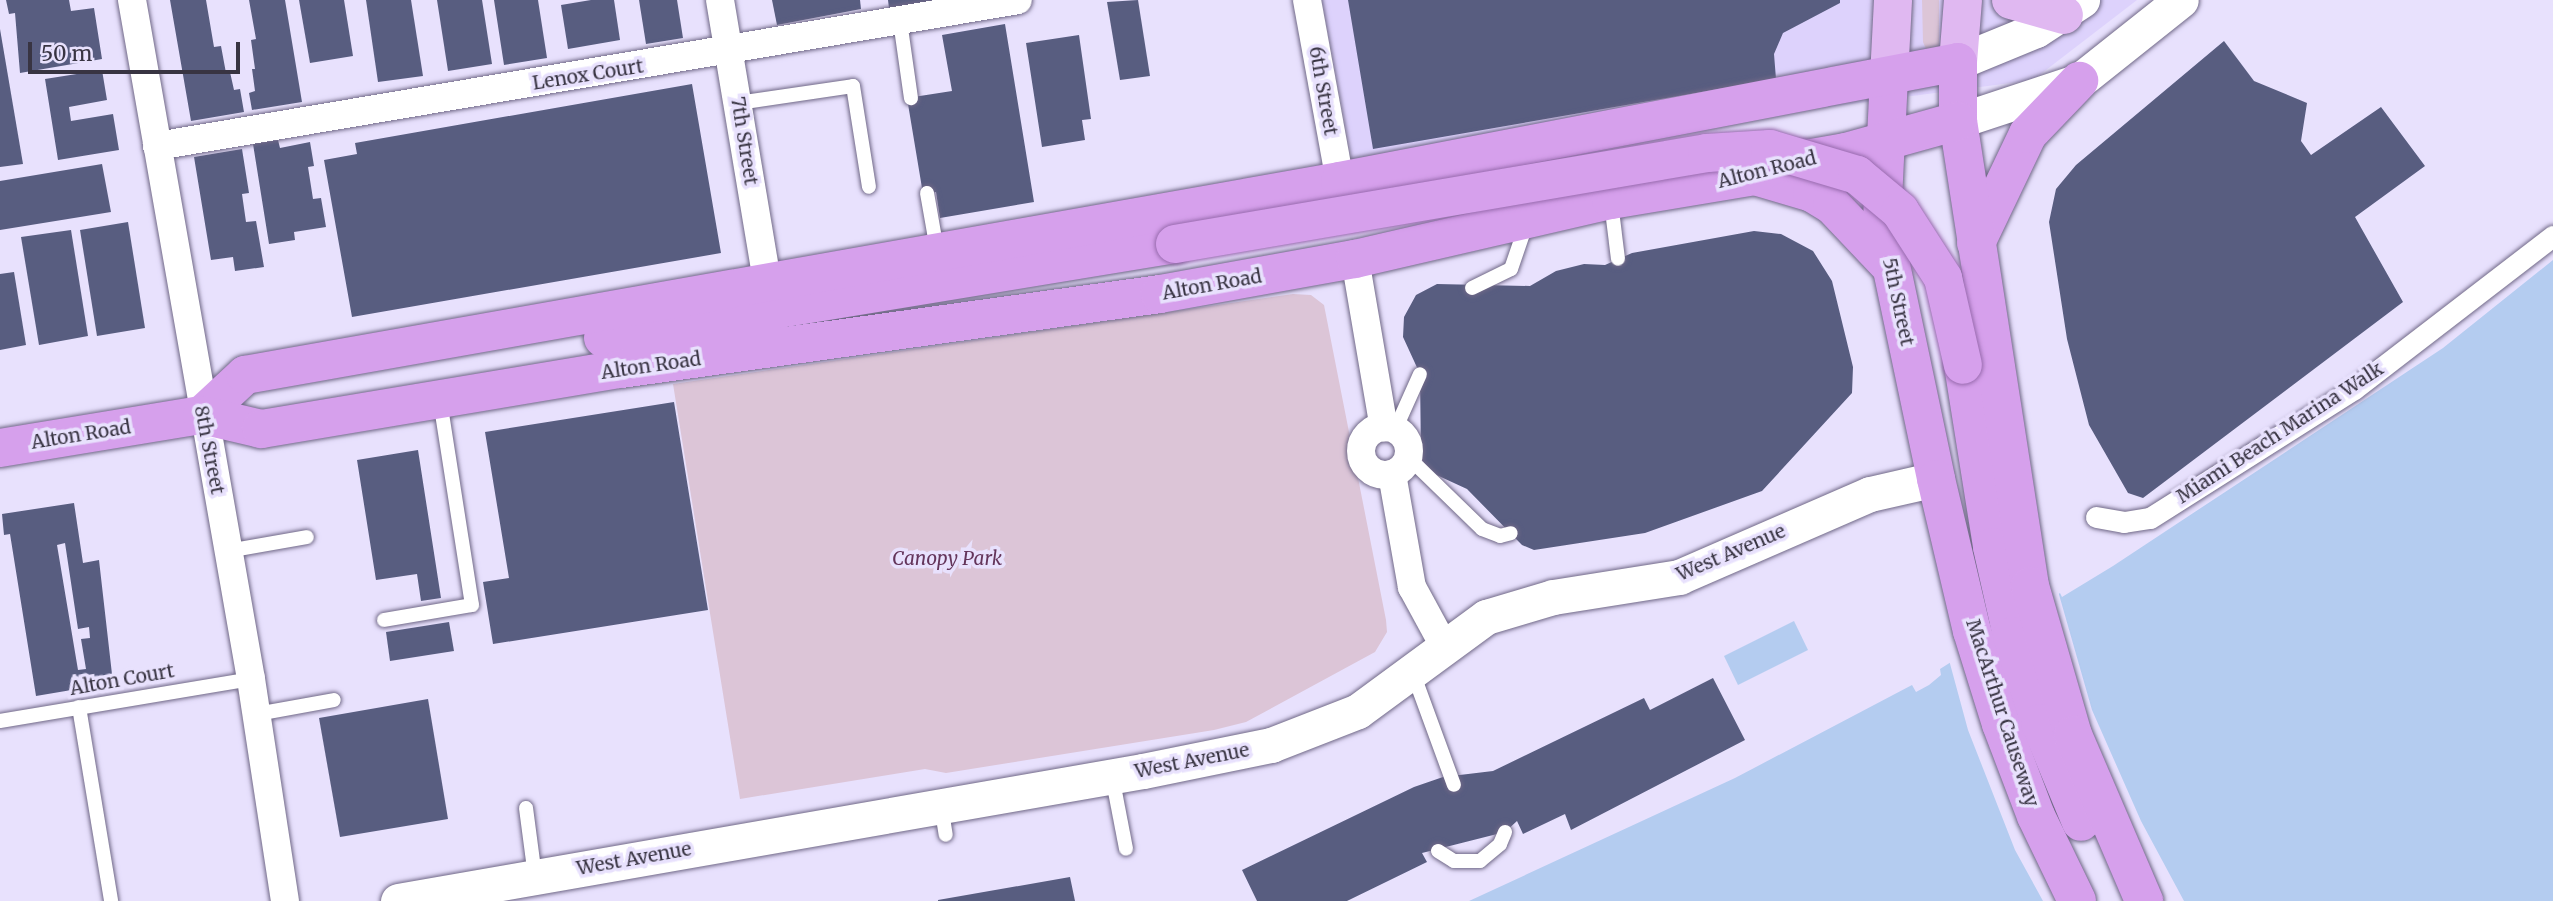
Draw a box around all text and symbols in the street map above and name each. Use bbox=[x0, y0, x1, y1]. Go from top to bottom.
scale bar bbox=[32, 28, 243, 72]
text: 50 m bbox=[41, 40, 92, 67]
street label: 6th Street bbox=[1304, 45, 1342, 137]
street label: Lenox Court bbox=[531, 55, 645, 95]
street label: 7th Street bbox=[726, 95, 762, 187]
street label: Alton Road bbox=[1715, 147, 1819, 193]
street label: 5th Street bbox=[1878, 256, 1918, 348]
street label: Alton Road bbox=[1160, 265, 1264, 305]
street label: Alton Road bbox=[600, 348, 702, 384]
street label: Miami Beach Marina Walk bbox=[2172, 358, 2388, 508]
street label: 8th Street bbox=[189, 404, 229, 496]
street label: Alton Road bbox=[30, 416, 132, 454]
street label: West Avenue bbox=[1673, 520, 1789, 586]
park label: Canopy Park bbox=[892, 548, 1002, 570]
street label: MacArthur Causeway bbox=[1961, 616, 2043, 810]
street label: Alton Court bbox=[68, 660, 176, 700]
street label: West Avenue bbox=[1133, 739, 1251, 783]
street label: West Avenue bbox=[575, 838, 693, 880]

